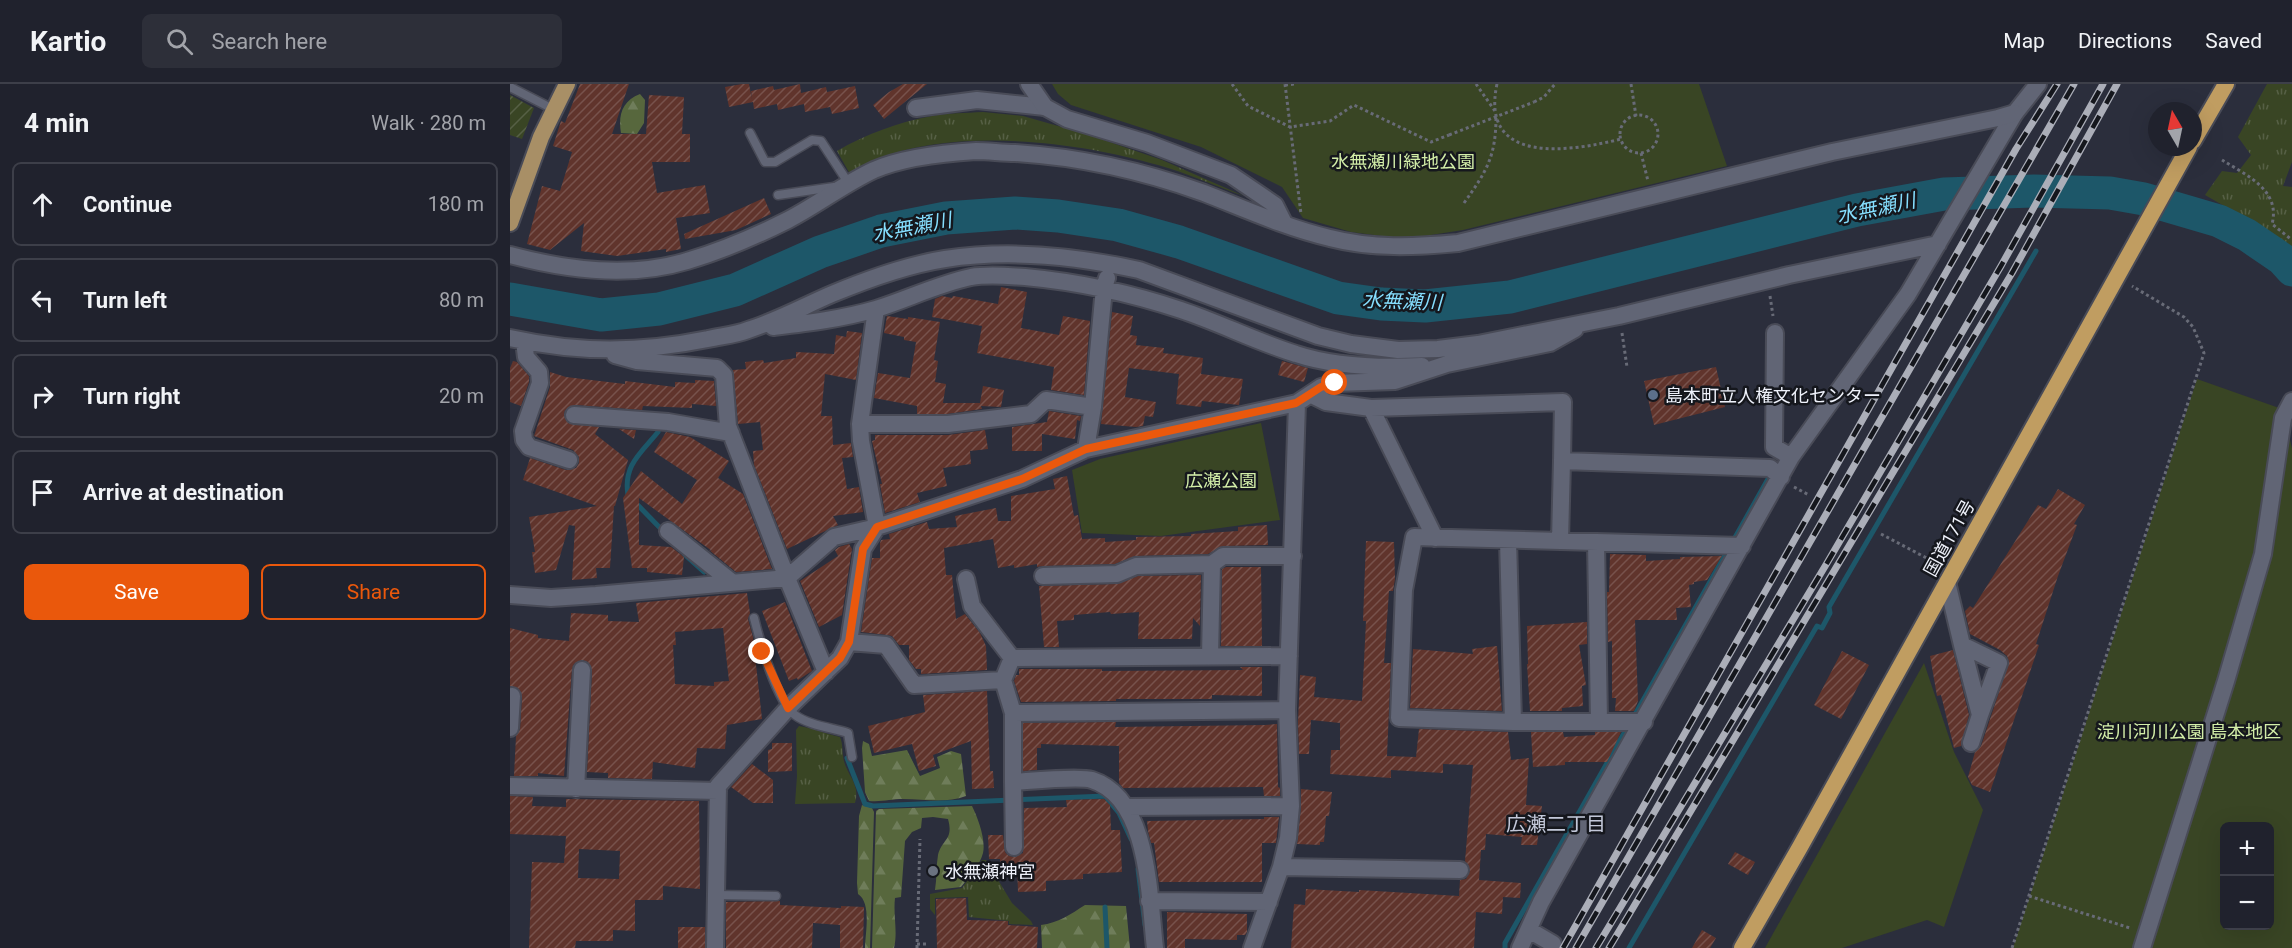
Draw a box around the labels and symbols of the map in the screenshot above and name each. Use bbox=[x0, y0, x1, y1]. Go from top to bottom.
north arrow bbox=[2148, 102, 2202, 156]
park label: 水無瀬川緑地公園 bbox=[1331, 151, 1475, 172]
water label: 水無瀬川 bbox=[1834, 188, 1920, 228]
water label: 水無瀬川 bbox=[870, 207, 956, 246]
water label: 水無瀬川 bbox=[1362, 288, 1444, 314]
route start bbox=[1321, 369, 1347, 395]
place label: 島本町立人権文化センター bbox=[1665, 385, 1881, 406]
marker: 島本町立人権文化センター bbox=[1646, 388, 1660, 402]
park label: 広瀬公園 bbox=[1185, 470, 1257, 491]
street label: 国道171号 bbox=[1919, 496, 1979, 580]
route end bbox=[748, 638, 774, 664]
park label: 淀川河川公園 島本地区 bbox=[2097, 721, 2281, 742]
district label: 広瀬二丁目 bbox=[1506, 812, 1606, 836]
place label: 水無瀬神宮 bbox=[945, 861, 1035, 882]
marker: 水無瀬神宮 bbox=[926, 864, 940, 878]

